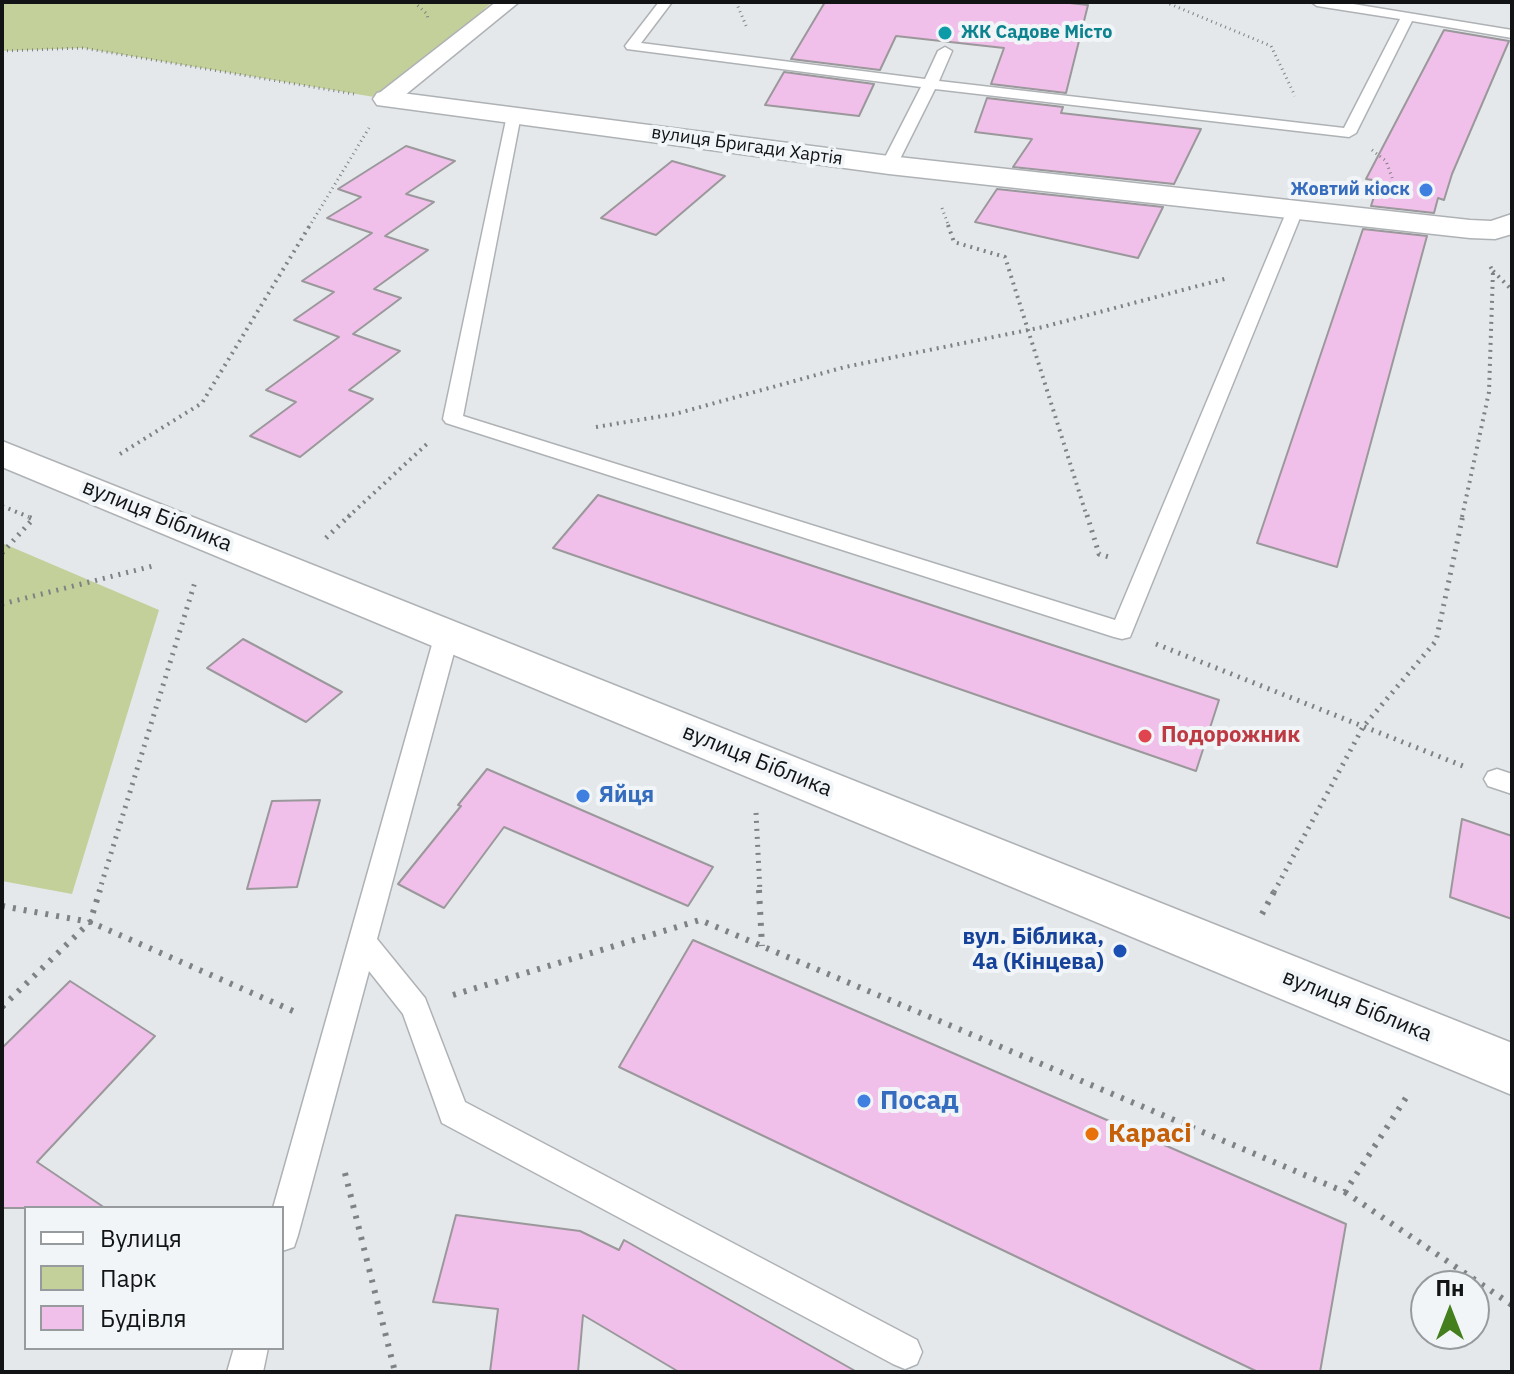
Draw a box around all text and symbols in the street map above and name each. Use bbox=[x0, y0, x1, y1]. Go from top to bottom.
place label: ЖК Садове Місто bbox=[961, 22, 1112, 44]
marker: ЖК Садове Місто bbox=[936, 24, 954, 42]
street label: вулиця Бригади Хартія bbox=[650, 122, 844, 170]
place label: Жовтий кіоск bbox=[1291, 179, 1410, 201]
marker: Жовтий кіоск bbox=[1417, 181, 1435, 199]
street label: вулиця Біблика bbox=[78, 474, 236, 558]
street label: вулиця Біблика bbox=[678, 719, 836, 803]
place label: Подорожник bbox=[1161, 723, 1300, 749]
marker: Подорожник bbox=[1136, 727, 1154, 745]
place label: Яйця bbox=[599, 783, 654, 809]
marker: Яйця bbox=[574, 787, 592, 805]
place label: вул. Біблика, 4а (Кінцева) bbox=[962, 925, 1104, 976]
marker: вул. Біблика, 4а (Кінцева) bbox=[1111, 942, 1129, 960]
street label: вулиця Біблика bbox=[1278, 964, 1436, 1048]
place label: Посад bbox=[880, 1085, 959, 1117]
marker: Посад bbox=[855, 1092, 873, 1110]
place label: Карасі bbox=[1108, 1118, 1192, 1150]
marker: Карасі bbox=[1083, 1125, 1101, 1143]
legend bbox=[24, 1206, 284, 1350]
text: Вулиця bbox=[100, 1222, 182, 1254]
text: Парк bbox=[100, 1262, 157, 1294]
north arrow bbox=[1410, 1270, 1490, 1350]
text: Пн bbox=[1435, 1273, 1465, 1302]
text: Будівля bbox=[100, 1302, 187, 1334]

